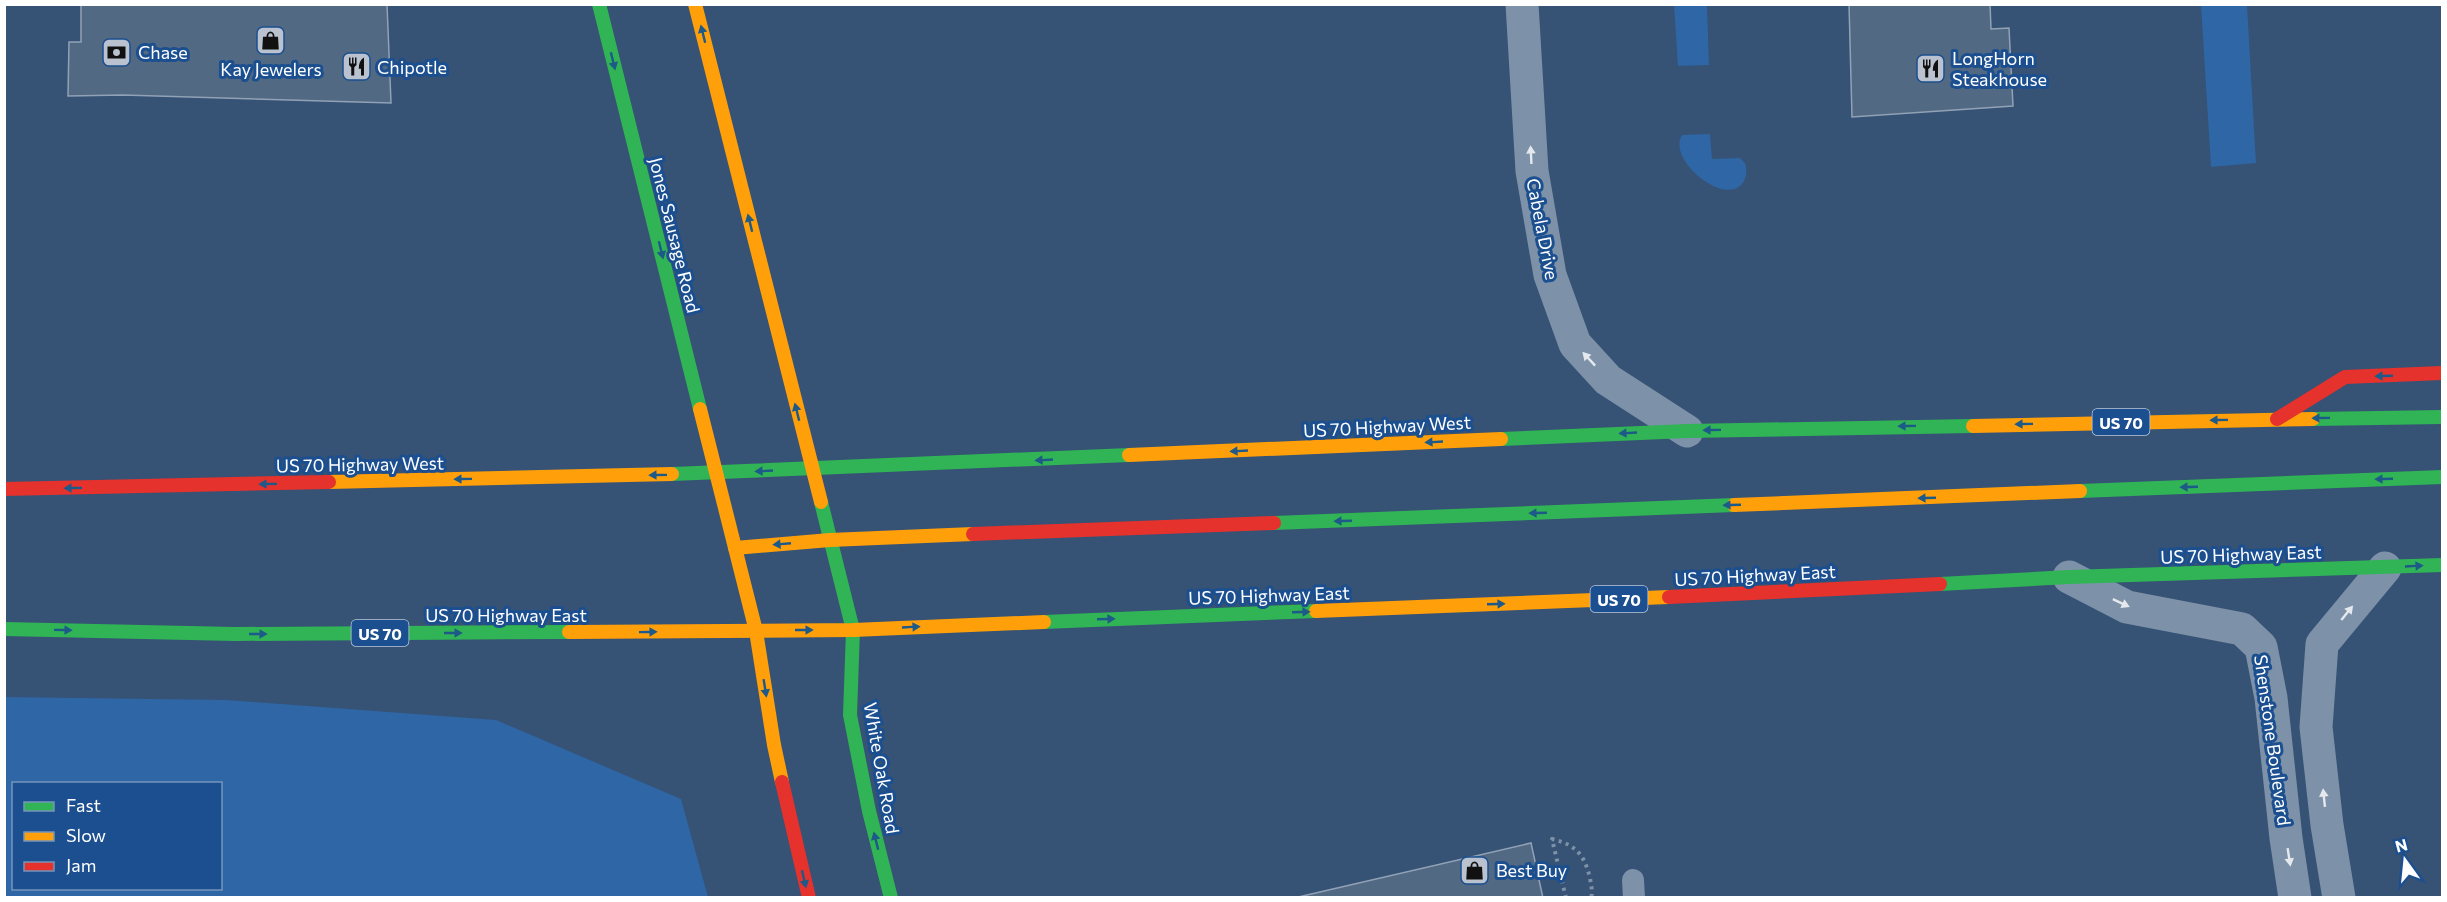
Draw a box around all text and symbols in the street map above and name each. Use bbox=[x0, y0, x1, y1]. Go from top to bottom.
shop icon: Kay Jewelers bbox=[255, 24, 287, 56]
one-way arrow bbox=[697, 24, 707, 43]
bank icon: Chase bbox=[101, 36, 133, 68]
place label: Chase bbox=[138, 41, 188, 63]
place label: LongHorn Steakhouse bbox=[1952, 47, 2047, 90]
restaurant icon: Chipotle bbox=[340, 51, 372, 83]
one-way arrow bbox=[609, 52, 619, 70]
restaurant icon: LongHorn Steakhouse bbox=[1915, 52, 1947, 84]
place label: Chipotle bbox=[377, 56, 447, 78]
place label: Kay Jewelers bbox=[220, 58, 322, 80]
one-way arrow bbox=[1526, 145, 1535, 164]
street label: Jones Sausage Road bbox=[645, 155, 705, 315]
street label: Cabela Drive bbox=[1522, 176, 1564, 282]
one-way arrow bbox=[744, 214, 754, 232]
one-way arrow bbox=[656, 241, 666, 260]
one-way arrow bbox=[1582, 352, 1596, 367]
one-way arrow bbox=[2375, 371, 2394, 380]
one-way arrow bbox=[791, 403, 801, 421]
road number: US 70 bbox=[2092, 409, 2150, 435]
street label: US 70 Highway West bbox=[1302, 411, 1472, 441]
one-way arrow bbox=[2312, 413, 2331, 423]
one-way arrow bbox=[2209, 415, 2228, 425]
one-way arrow bbox=[2014, 419, 2033, 429]
one-way arrow bbox=[1898, 421, 1917, 431]
one-way arrow bbox=[1703, 425, 1722, 435]
one-way arrow bbox=[1619, 429, 1638, 438]
one-way arrow bbox=[1424, 438, 1443, 447]
one-way arrow bbox=[1229, 446, 1248, 455]
street label: US 70 Highway West bbox=[276, 452, 444, 476]
one-way arrow bbox=[1034, 455, 1053, 464]
one-way arrow bbox=[754, 467, 773, 476]
one-way arrow bbox=[648, 470, 667, 479]
one-way arrow bbox=[453, 475, 472, 484]
one-way arrow bbox=[2375, 475, 2394, 484]
one-way arrow bbox=[258, 479, 277, 489]
one-way arrow bbox=[63, 483, 82, 493]
one-way arrow bbox=[2180, 483, 2199, 492]
one-way arrow bbox=[1918, 493, 1937, 502]
one-way arrow bbox=[1723, 501, 1742, 510]
one-way arrow bbox=[1528, 508, 1547, 517]
one-way arrow bbox=[1333, 516, 1352, 525]
one-way arrow bbox=[773, 539, 792, 549]
street label: US 70 Highway East bbox=[2160, 540, 2322, 568]
street label: US 70 Highway East bbox=[1674, 560, 1836, 590]
one-way arrow bbox=[2404, 562, 2423, 571]
street label: US 70 Highway East bbox=[1188, 581, 1350, 609]
road number: US 70 bbox=[1590, 586, 1648, 612]
one-way arrow bbox=[2112, 598, 2130, 608]
one-way arrow bbox=[1486, 599, 1505, 609]
street label: US 70 Highway East bbox=[425, 604, 587, 626]
one-way arrow bbox=[2340, 606, 2353, 621]
one-way arrow bbox=[1292, 607, 1311, 616]
one-way arrow bbox=[1097, 614, 1116, 624]
road number: US 70 bbox=[352, 620, 409, 646]
one-way arrow bbox=[902, 623, 921, 632]
one-way arrow bbox=[795, 625, 814, 635]
one-way arrow bbox=[53, 626, 72, 635]
one-way arrow bbox=[638, 627, 657, 637]
one-way arrow bbox=[443, 628, 462, 638]
one-way arrow bbox=[248, 629, 267, 639]
street label: Shenstone Boulevard bbox=[2250, 653, 2296, 827]
one-way arrow bbox=[760, 679, 769, 698]
street label: White Oak Road bbox=[860, 701, 904, 835]
legend bbox=[12, 782, 222, 890]
one-way arrow bbox=[2319, 789, 2329, 808]
text: Fast bbox=[66, 794, 101, 816]
text: Slow bbox=[66, 824, 106, 846]
north arrow bbox=[2375, 830, 2435, 890]
one-way arrow bbox=[871, 832, 881, 850]
text: N bbox=[2393, 834, 2409, 856]
one-way arrow bbox=[2285, 848, 2294, 867]
text: Jam bbox=[66, 854, 96, 876]
shop icon: Best Buy bbox=[1459, 854, 1491, 886]
place label: Best Buy bbox=[1496, 859, 1567, 881]
one-way arrow bbox=[800, 870, 810, 888]

